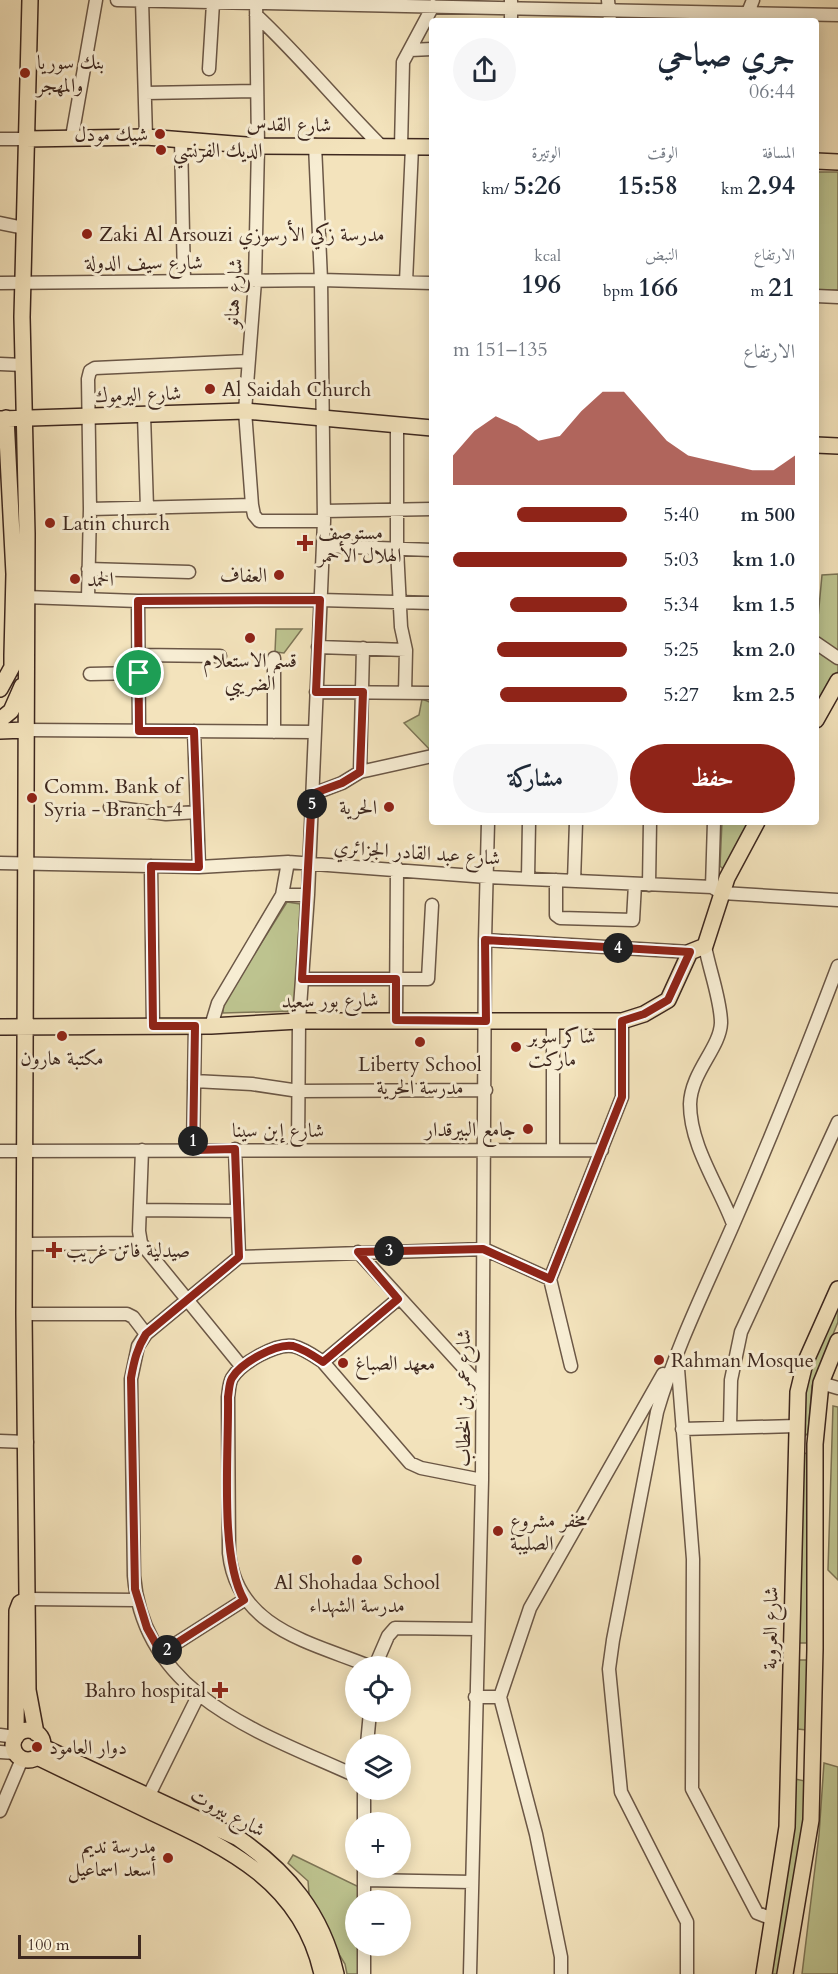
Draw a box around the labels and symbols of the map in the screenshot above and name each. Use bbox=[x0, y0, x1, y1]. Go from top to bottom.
place label: بنك سوريا والمهجر bbox=[35, 49, 104, 99]
marker: بنك سوريا والمهجر bbox=[18, 66, 32, 80]
street label: شارع القدس bbox=[246, 110, 332, 143]
place label: شيك مودل bbox=[74, 121, 148, 148]
marker: شيك مودل bbox=[153, 127, 167, 141]
place label: الديك الفرنسي bbox=[173, 137, 263, 169]
marker: الديك الفرنسي bbox=[154, 143, 168, 157]
place label: Zaki Al Arsouzi مدرسة زكي الأرسوزي bbox=[99, 219, 384, 250]
marker: Zaki Al Arsouzi مدرسة زكي الأرسوزي bbox=[80, 227, 94, 241]
street label: شارع سيف الدولة bbox=[84, 249, 203, 280]
street label: شارع هنانو bbox=[217, 258, 253, 331]
place label: Al Saidah Church bbox=[222, 376, 371, 403]
street label: شارع اليرموك bbox=[94, 379, 182, 414]
marker: Al Saidah Church bbox=[203, 382, 217, 396]
place label: Latin church bbox=[62, 510, 170, 537]
marker: Latin church bbox=[43, 516, 57, 530]
place label: مستوصف الهلال الأحمر bbox=[316, 519, 402, 569]
marker: مستوصف الهلال الأحمر bbox=[296, 534, 314, 552]
place label: العفاف bbox=[220, 562, 267, 589]
place label: الحمد bbox=[87, 566, 114, 593]
marker: العفاف bbox=[272, 568, 286, 582]
marker: الحمد bbox=[68, 572, 82, 586]
marker: قسم الاستعلام الضريبي bbox=[243, 631, 257, 645]
pin bbox=[113, 647, 164, 698]
place label: قسم الاستعلام الضريبي bbox=[203, 647, 297, 701]
place label: Comm. Bank of Syria - Branch 4 bbox=[44, 773, 184, 823]
pin: 5 bbox=[297, 789, 327, 819]
marker: Comm. Bank of Syria - Branch 4 bbox=[25, 791, 39, 805]
place label: الحرية bbox=[339, 794, 377, 821]
marker: الحرية bbox=[382, 800, 396, 814]
street label: شارع عبد القادر الجزائري bbox=[333, 833, 501, 876]
pin: 4 bbox=[603, 933, 633, 963]
street label: شارع بور سعيد bbox=[281, 986, 379, 1019]
place label: شاكر سوبر ماركت bbox=[526, 1023, 596, 1073]
marker: مكتبة هارون bbox=[55, 1029, 69, 1043]
marker: Liberty School مدرسة الحرية bbox=[413, 1035, 427, 1049]
marker: شاكر سوبر ماركت bbox=[509, 1040, 523, 1054]
place label: مكتبة هارون bbox=[20, 1045, 104, 1072]
place label: Liberty School مدرسة الحرية bbox=[358, 1051, 482, 1101]
place label: جامع البيرقدار bbox=[423, 1116, 516, 1147]
street label: شارع إبن سينا bbox=[232, 1117, 324, 1148]
marker: جامع البيرقدار bbox=[521, 1122, 535, 1136]
pin: 1 bbox=[178, 1126, 208, 1156]
pin: 3 bbox=[374, 1236, 404, 1266]
place label: صيدلية فاتن غريب bbox=[66, 1237, 190, 1264]
marker: صيدلية فاتن غريب bbox=[47, 1243, 61, 1257]
street label: شارع عمر بن الخطاب bbox=[450, 1329, 481, 1467]
place label: Rahman Mosque bbox=[671, 1347, 814, 1374]
place label: معهد الصباغ bbox=[355, 1350, 435, 1381]
marker: Rahman Mosque bbox=[652, 1353, 666, 1367]
marker: معهد الصباغ bbox=[336, 1356, 350, 1370]
place label: مخفر مشروع الصليبة bbox=[510, 1507, 587, 1557]
marker: مخفر مشروع الصليبة bbox=[491, 1524, 505, 1538]
marker: Al Shohadaa School مدرسة الشهداء bbox=[350, 1553, 364, 1567]
place label: Al Shohadaa School مدرسة الشهداء bbox=[274, 1569, 440, 1619]
street label: شارع العروبة bbox=[756, 1586, 789, 1670]
pin: 2 bbox=[152, 1635, 182, 1665]
place label: Bahro hospital bbox=[85, 1677, 206, 1704]
marker: Bahro hospital bbox=[211, 1681, 229, 1699]
place label: دوار العامود bbox=[49, 1734, 127, 1761]
marker: دوار العامود bbox=[30, 1740, 44, 1754]
street label: شارع بيروت bbox=[184, 1781, 270, 1847]
place label: مدرسة نديم أسعد اسماعيل bbox=[68, 1833, 156, 1884]
marker: مدرسة نديم أسعد اسماعيل bbox=[161, 1851, 175, 1865]
scale bar bbox=[18, 1932, 141, 1960]

